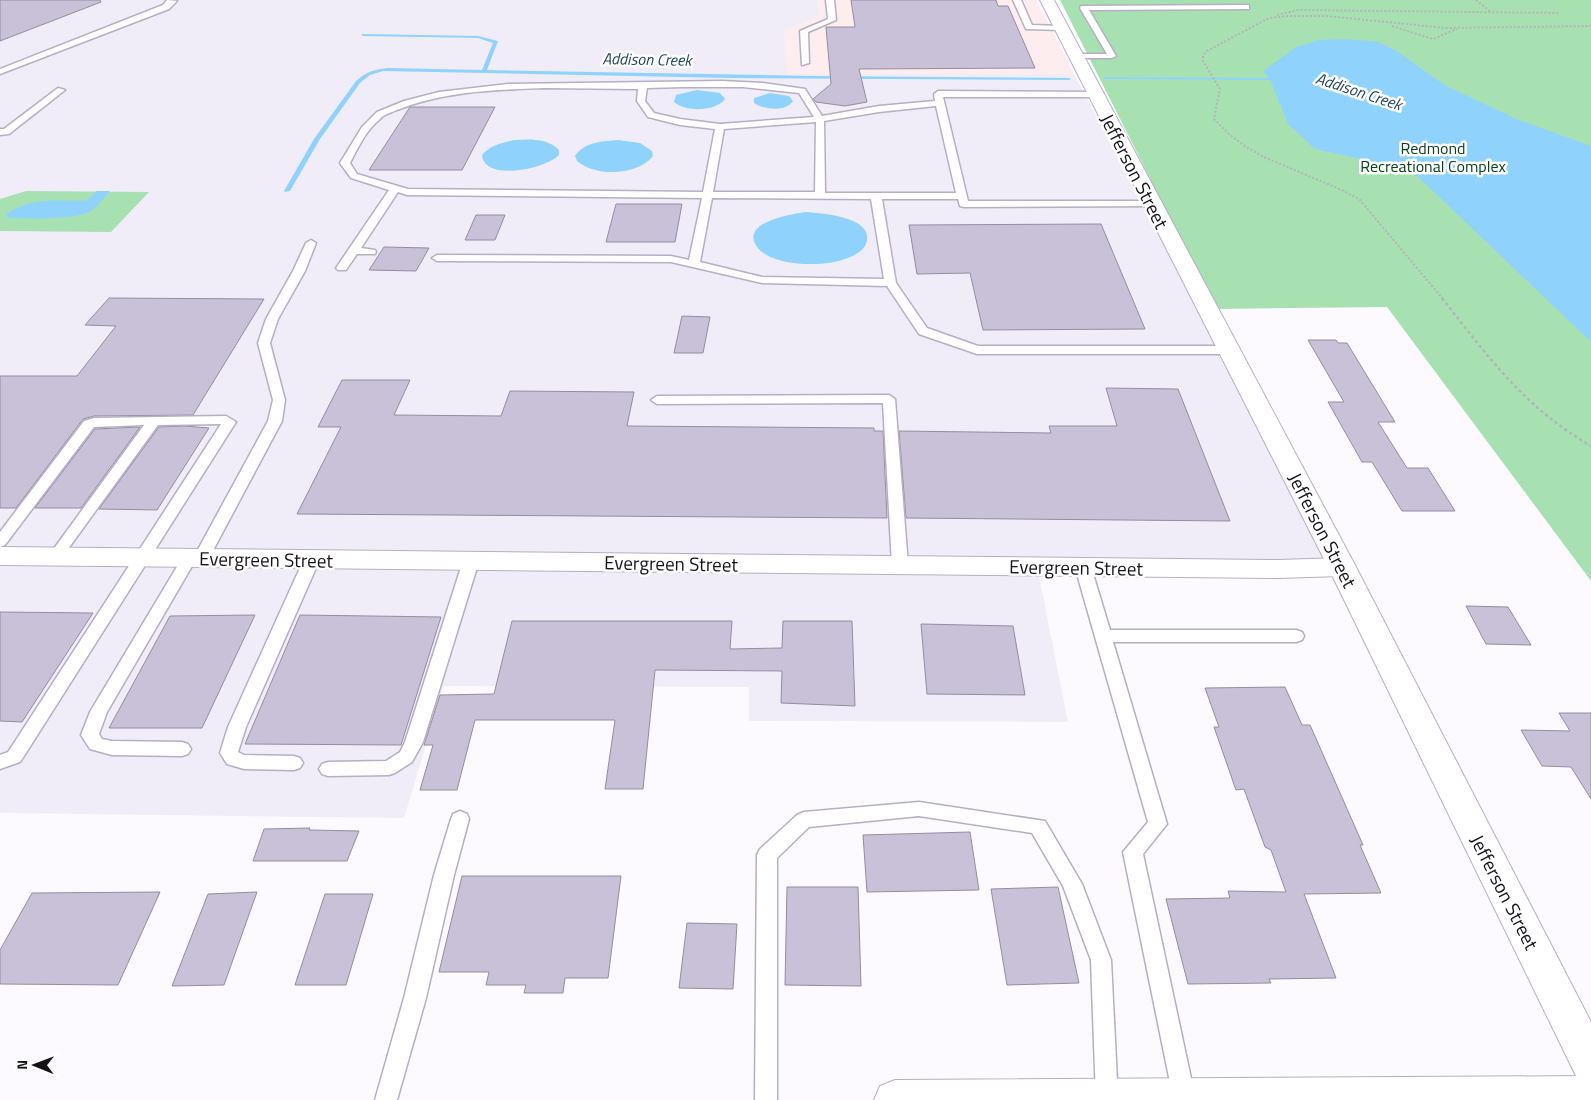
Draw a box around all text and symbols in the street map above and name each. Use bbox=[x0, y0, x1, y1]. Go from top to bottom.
water label: Addison Creek bbox=[602, 46, 694, 72]
water label: Addison Creek bbox=[1313, 66, 1407, 117]
street label: Jefferson Street bbox=[1094, 108, 1177, 234]
park label: Redmond Recreational Complex bbox=[1360, 136, 1506, 178]
street label: Jefferson Street bbox=[1282, 467, 1365, 593]
street label: Evergreen Street bbox=[199, 543, 334, 575]
street label: Evergreen Street bbox=[604, 547, 739, 579]
street label: Evergreen Street bbox=[1009, 551, 1144, 583]
street label: Jefferson Street bbox=[1464, 829, 1547, 955]
north arrow bbox=[10, 1040, 60, 1090]
text: N bbox=[11, 1060, 32, 1070]

